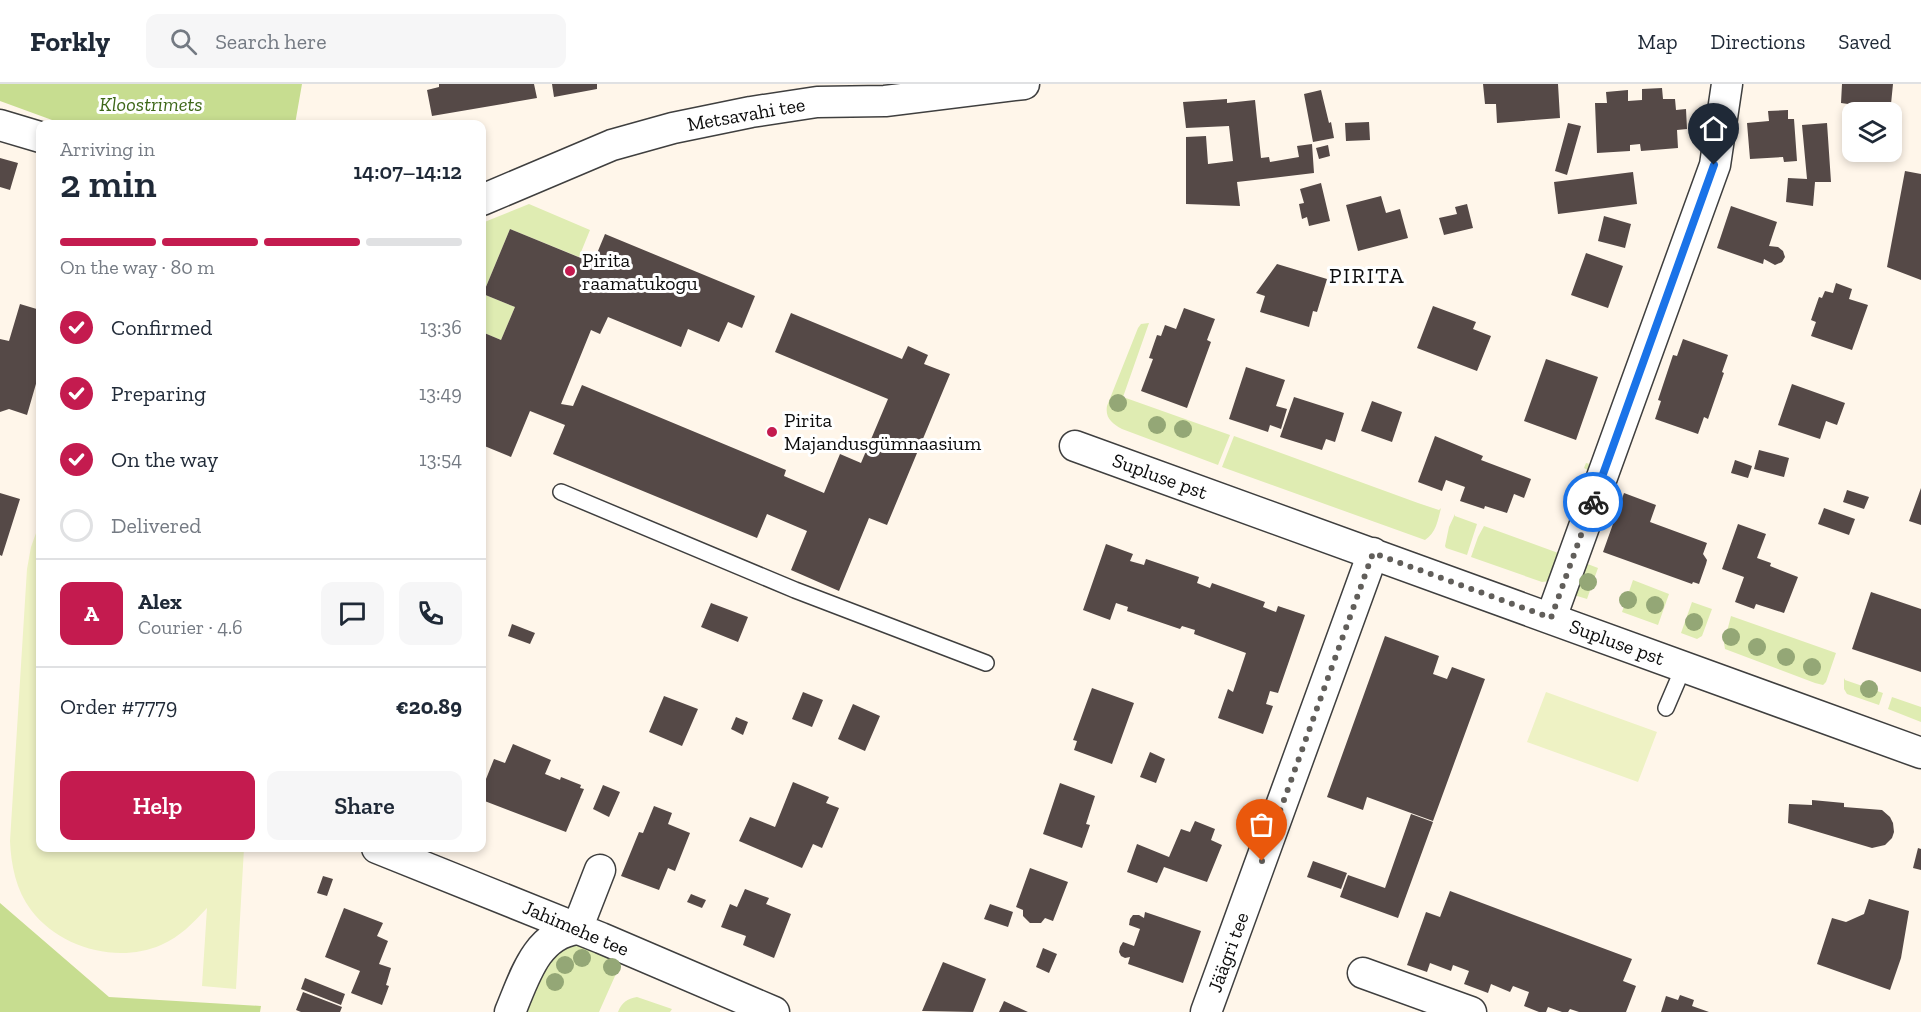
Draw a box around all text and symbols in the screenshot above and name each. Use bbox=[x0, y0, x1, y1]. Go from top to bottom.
search box bbox=[146, 14, 566, 68]
text: Forkly bbox=[30, 25, 110, 58]
icon: search bbox=[167, 25, 200, 58]
text: Search here bbox=[215, 28, 327, 55]
text: Map bbox=[1638, 29, 1678, 54]
text: Directions bbox=[1711, 29, 1805, 54]
text: Saved bbox=[1838, 29, 1891, 54]
park label: Kloostrimets bbox=[99, 92, 203, 116]
street label: Metsavahi tee bbox=[685, 92, 807, 136]
map controls bbox=[1842, 102, 1902, 162]
button: layers bbox=[1842, 102, 1902, 162]
pin bbox=[1688, 103, 1739, 165]
icon: home bbox=[1697, 112, 1730, 145]
text: Arriving in bbox=[60, 137, 155, 161]
text: 14:07–14:12 bbox=[353, 158, 462, 185]
text: 2 min bbox=[60, 160, 157, 207]
place label: Pirita raamatukogu bbox=[582, 248, 698, 295]
text: On the way · 80 m bbox=[60, 255, 215, 279]
district label: PIRITA bbox=[1329, 262, 1405, 289]
marker: Pirita raamatukogu bbox=[563, 264, 577, 278]
icon: check bbox=[60, 311, 93, 344]
text: Confirmed bbox=[111, 314, 212, 341]
text: 13:36 bbox=[420, 315, 462, 339]
icon: check bbox=[60, 377, 93, 410]
text: Preparing bbox=[111, 380, 206, 407]
text: 13:49 bbox=[419, 381, 462, 405]
place label: Pirita Majandusgümnaasium bbox=[784, 408, 982, 455]
marker: Pirita Majandusgümnaasium bbox=[765, 425, 779, 439]
icon: check bbox=[60, 443, 93, 476]
text: On the way bbox=[111, 446, 218, 473]
text: 13:54 bbox=[419, 447, 462, 471]
street label: Supluse pst bbox=[1109, 448, 1211, 504]
courier bbox=[1563, 472, 1623, 532]
icon: bike bbox=[1577, 486, 1610, 519]
text: Delivered bbox=[111, 512, 201, 539]
button: chat bbox=[321, 582, 384, 645]
button: phone bbox=[399, 582, 462, 645]
text: Alex bbox=[138, 588, 182, 615]
text: A bbox=[84, 600, 99, 627]
street label: Supluse pst bbox=[1566, 614, 1668, 670]
text: Courier · 4.6 bbox=[138, 615, 243, 639]
text: Order #7779 bbox=[60, 693, 177, 720]
text: €20.89 bbox=[396, 693, 462, 720]
button: Help bbox=[60, 771, 255, 840]
button: Share bbox=[267, 771, 462, 840]
pin bbox=[1236, 799, 1287, 861]
icon: bag bbox=[1245, 808, 1278, 841]
street label: Jahimehe tee bbox=[519, 895, 633, 961]
street label: Jäägri tee bbox=[1202, 909, 1254, 995]

